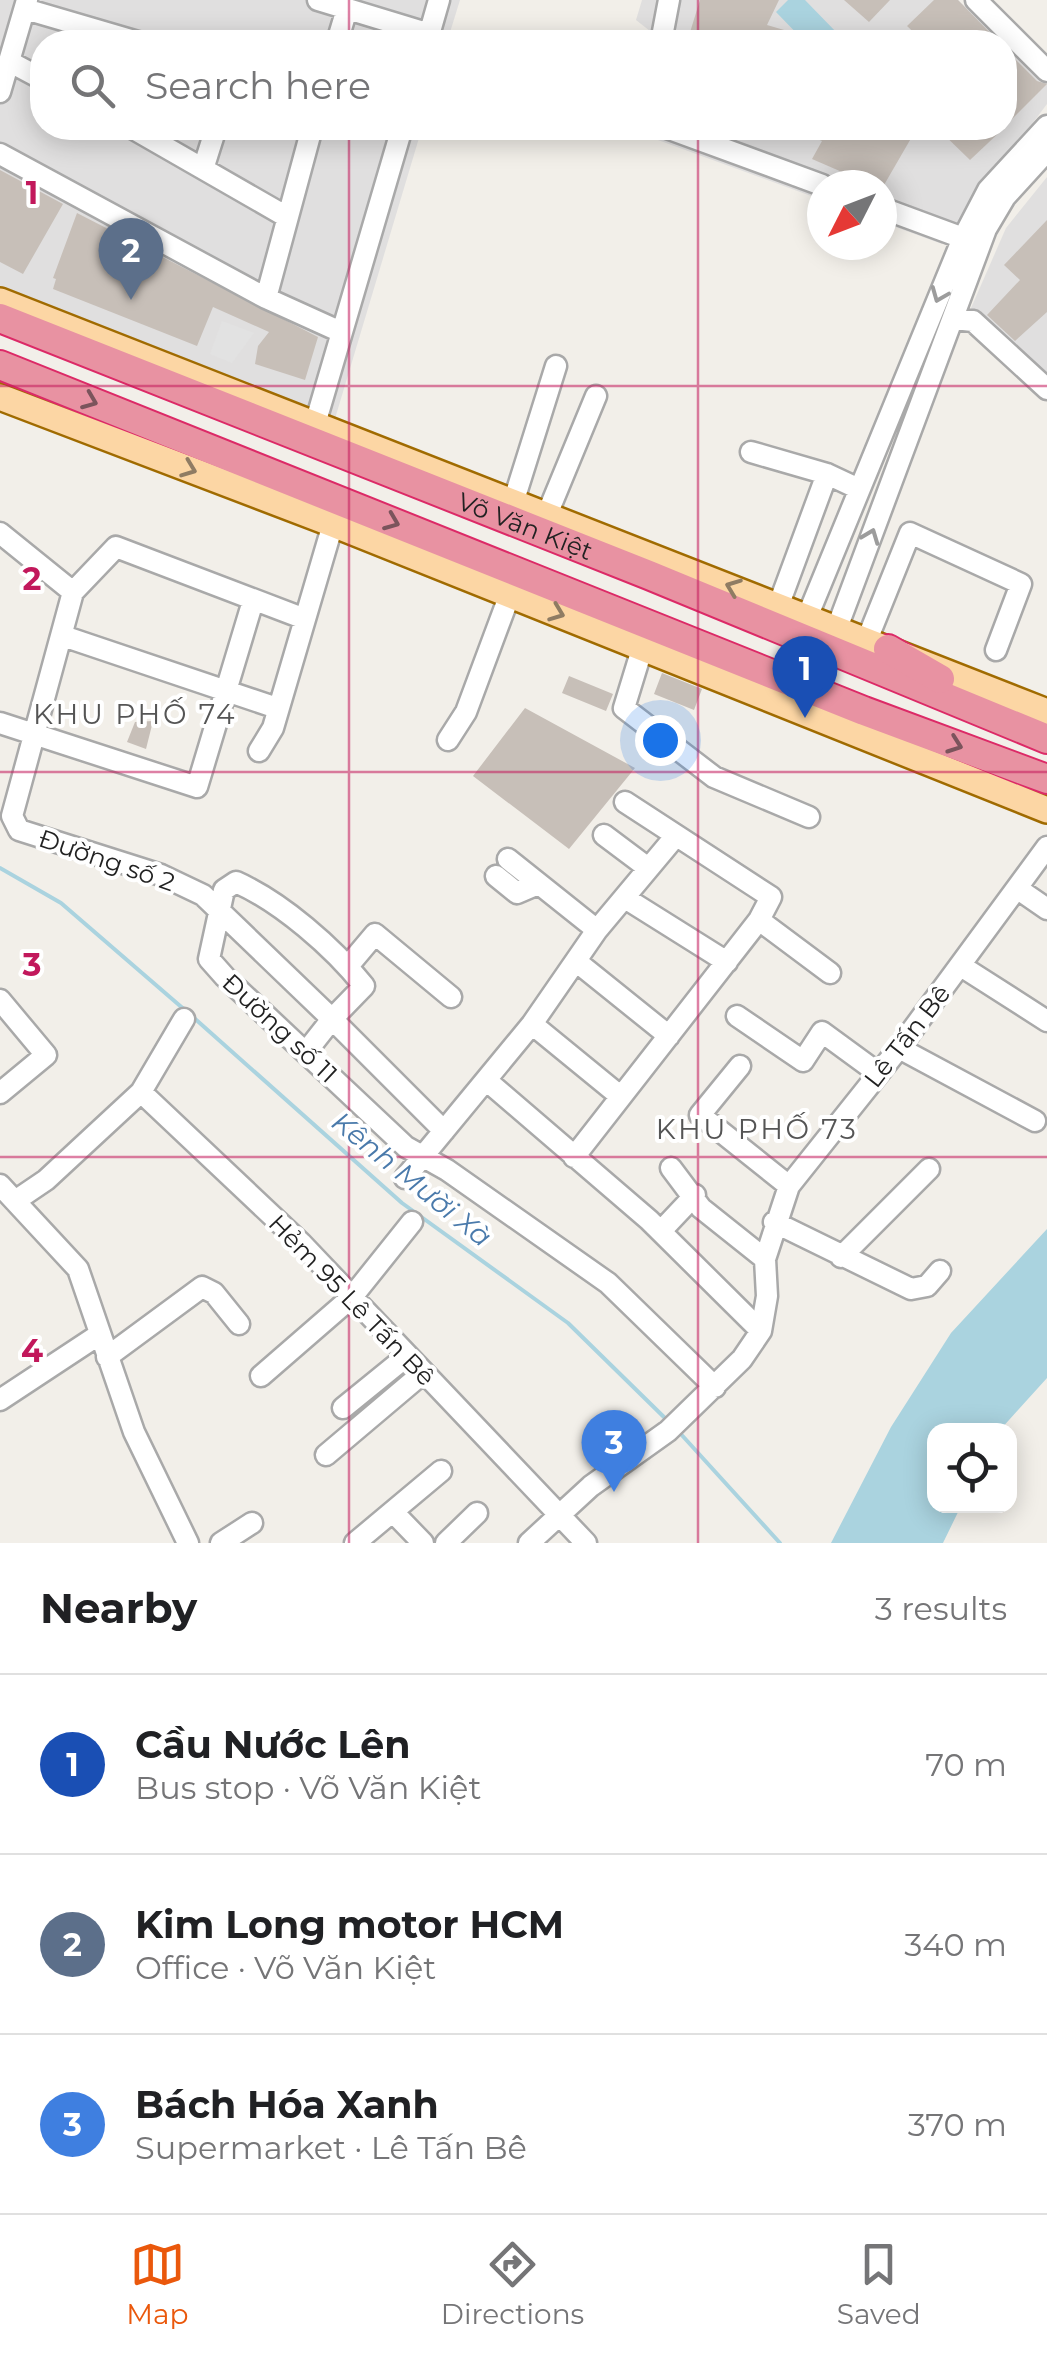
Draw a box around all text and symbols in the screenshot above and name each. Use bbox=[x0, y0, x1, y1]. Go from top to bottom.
search box bbox=[30, 30, 1017, 140]
icon: search bbox=[65, 58, 120, 113]
text: Search here bbox=[145, 62, 371, 109]
north arrow bbox=[807, 170, 897, 260]
text: 1 bbox=[26, 173, 38, 212]
pin: 2 bbox=[98, 218, 164, 300]
one-way arrow bbox=[931, 285, 951, 303]
one-way arrow bbox=[81, 390, 98, 410]
one-way arrow bbox=[180, 457, 197, 477]
street label: Võ Văn Kiệt bbox=[454, 486, 597, 566]
one-way arrow bbox=[382, 511, 400, 531]
one-way arrow bbox=[860, 529, 880, 546]
text: 2 bbox=[23, 559, 41, 598]
one-way arrow bbox=[725, 579, 743, 599]
one-way arrow bbox=[547, 601, 565, 621]
pin: 1 bbox=[772, 636, 838, 718]
district label: KHU PHỐ 74 bbox=[33, 697, 237, 731]
your location bbox=[635, 715, 686, 766]
one-way arrow bbox=[946, 733, 963, 754]
street label: Đường số 2 bbox=[35, 823, 179, 897]
text: 3 bbox=[22, 945, 41, 984]
street label: Đường số 11 bbox=[216, 967, 344, 1089]
street label: Lê Tấn Bê bbox=[858, 979, 956, 1093]
water label: Kênh Mười Xà bbox=[325, 1104, 499, 1254]
district label: KHU PHỐ 73 bbox=[656, 1112, 858, 1146]
street label: Hẻm 95 Lê Tấn Bê bbox=[263, 1208, 441, 1392]
text: 4 bbox=[21, 1331, 43, 1370]
pin: 3 bbox=[582, 1410, 646, 1492]
map controls bbox=[927, 1423, 1017, 1513]
button: locate bbox=[927, 1423, 1017, 1513]
text: Nearby bbox=[40, 1582, 197, 1634]
text: 3 results bbox=[875, 1589, 1007, 1628]
text: Cầu Nước Lên bbox=[135, 1721, 410, 1768]
text: 1 bbox=[66, 1745, 79, 1784]
text: 70 m bbox=[925, 1745, 1007, 1784]
text: Bus stop · Võ Văn Kiệt bbox=[135, 1768, 481, 1807]
text: Kim Long motor HCM bbox=[135, 1901, 564, 1948]
text: 2 bbox=[63, 1925, 82, 1964]
text: 340 m bbox=[904, 1925, 1007, 1964]
text: Office · Võ Văn Kiệt bbox=[135, 1948, 436, 1987]
text: Bách Hóa Xanh bbox=[135, 2081, 439, 2128]
text: 3 bbox=[63, 2105, 82, 2144]
text: 370 m bbox=[908, 2105, 1007, 2144]
text: Supermarket · Lê Tấn Bê bbox=[135, 2128, 527, 2167]
tab: Map bbox=[126, 2237, 188, 2331]
tab: Directions bbox=[441, 2237, 584, 2331]
tab: Saved bbox=[837, 2237, 921, 2331]

